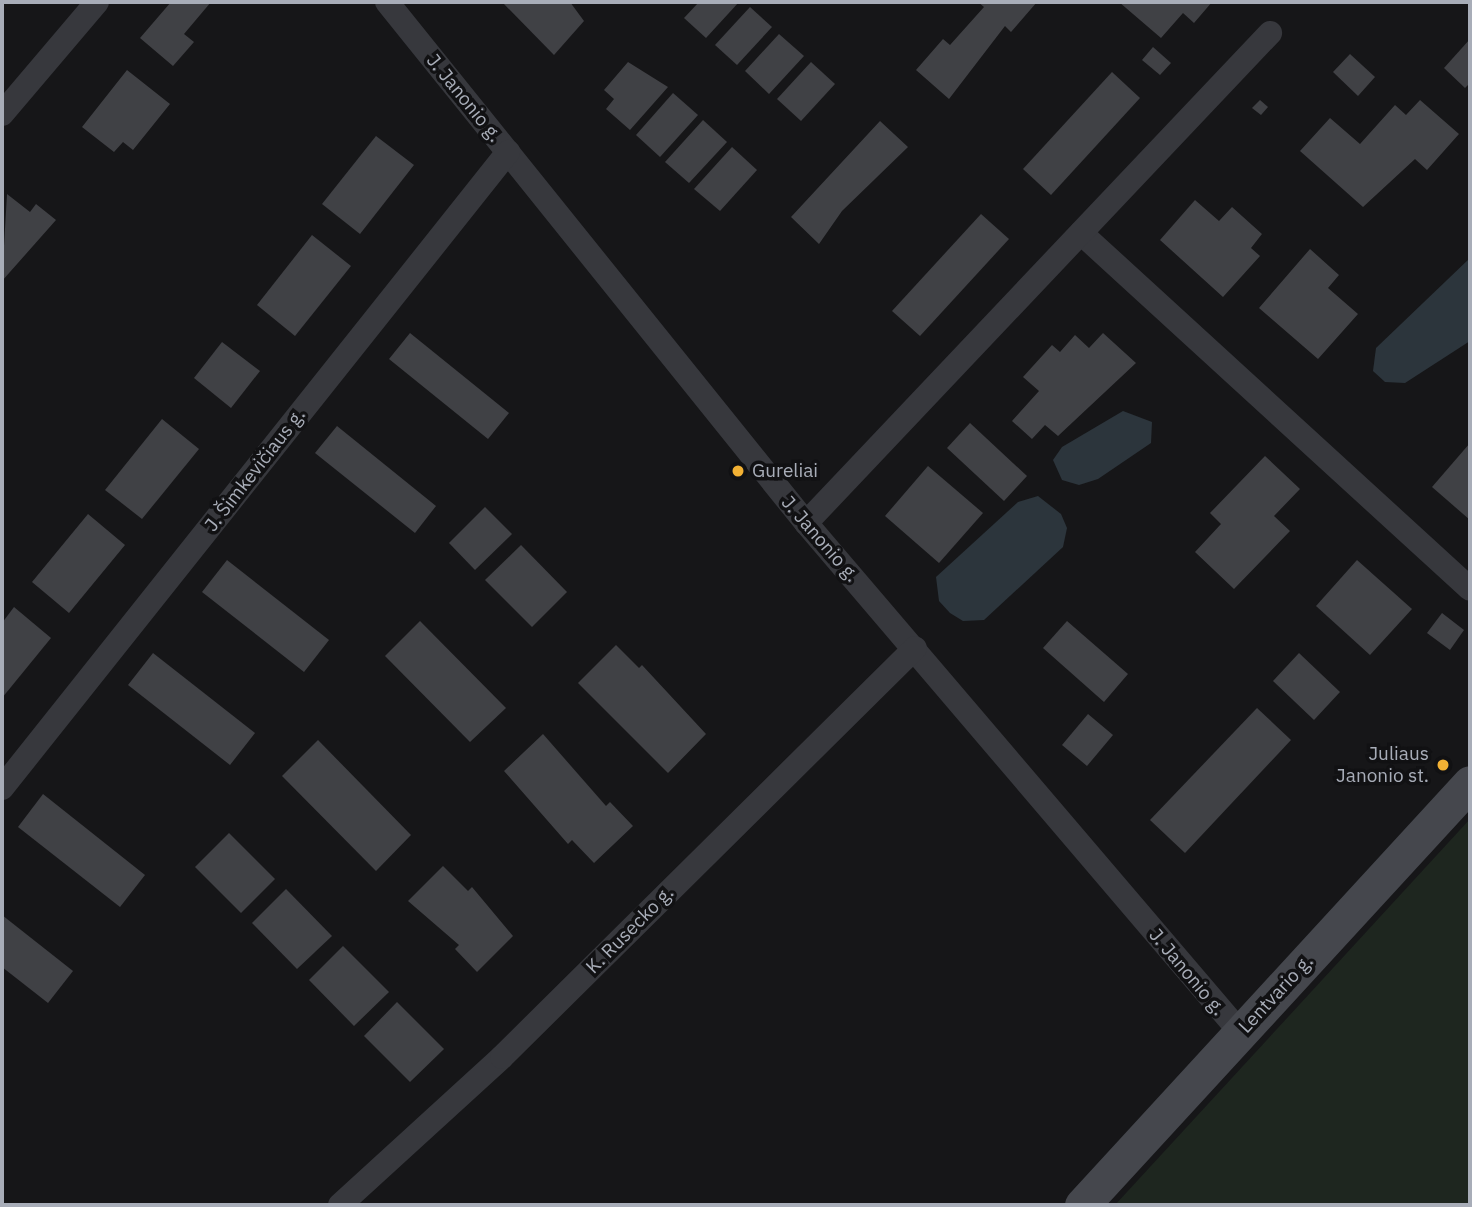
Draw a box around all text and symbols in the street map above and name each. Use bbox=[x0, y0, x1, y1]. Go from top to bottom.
street label: J. Janonio g. bbox=[422, 50, 506, 146]
street label: J. Šimkevičiaus g. bbox=[200, 404, 310, 536]
place label: Gureliai bbox=[752, 460, 818, 482]
marker: Gureliai bbox=[730, 463, 746, 479]
street label: J. Janonio g. bbox=[777, 491, 863, 587]
place label: Juliaus Janonio st. bbox=[1336, 743, 1429, 787]
marker: Juliaus Janonio st. bbox=[1435, 757, 1451, 773]
street label: K. Rusecko g. bbox=[582, 882, 678, 978]
street label: J. Janonio g. bbox=[1144, 924, 1230, 1020]
street label: Lentvario g. bbox=[1234, 950, 1318, 1038]

